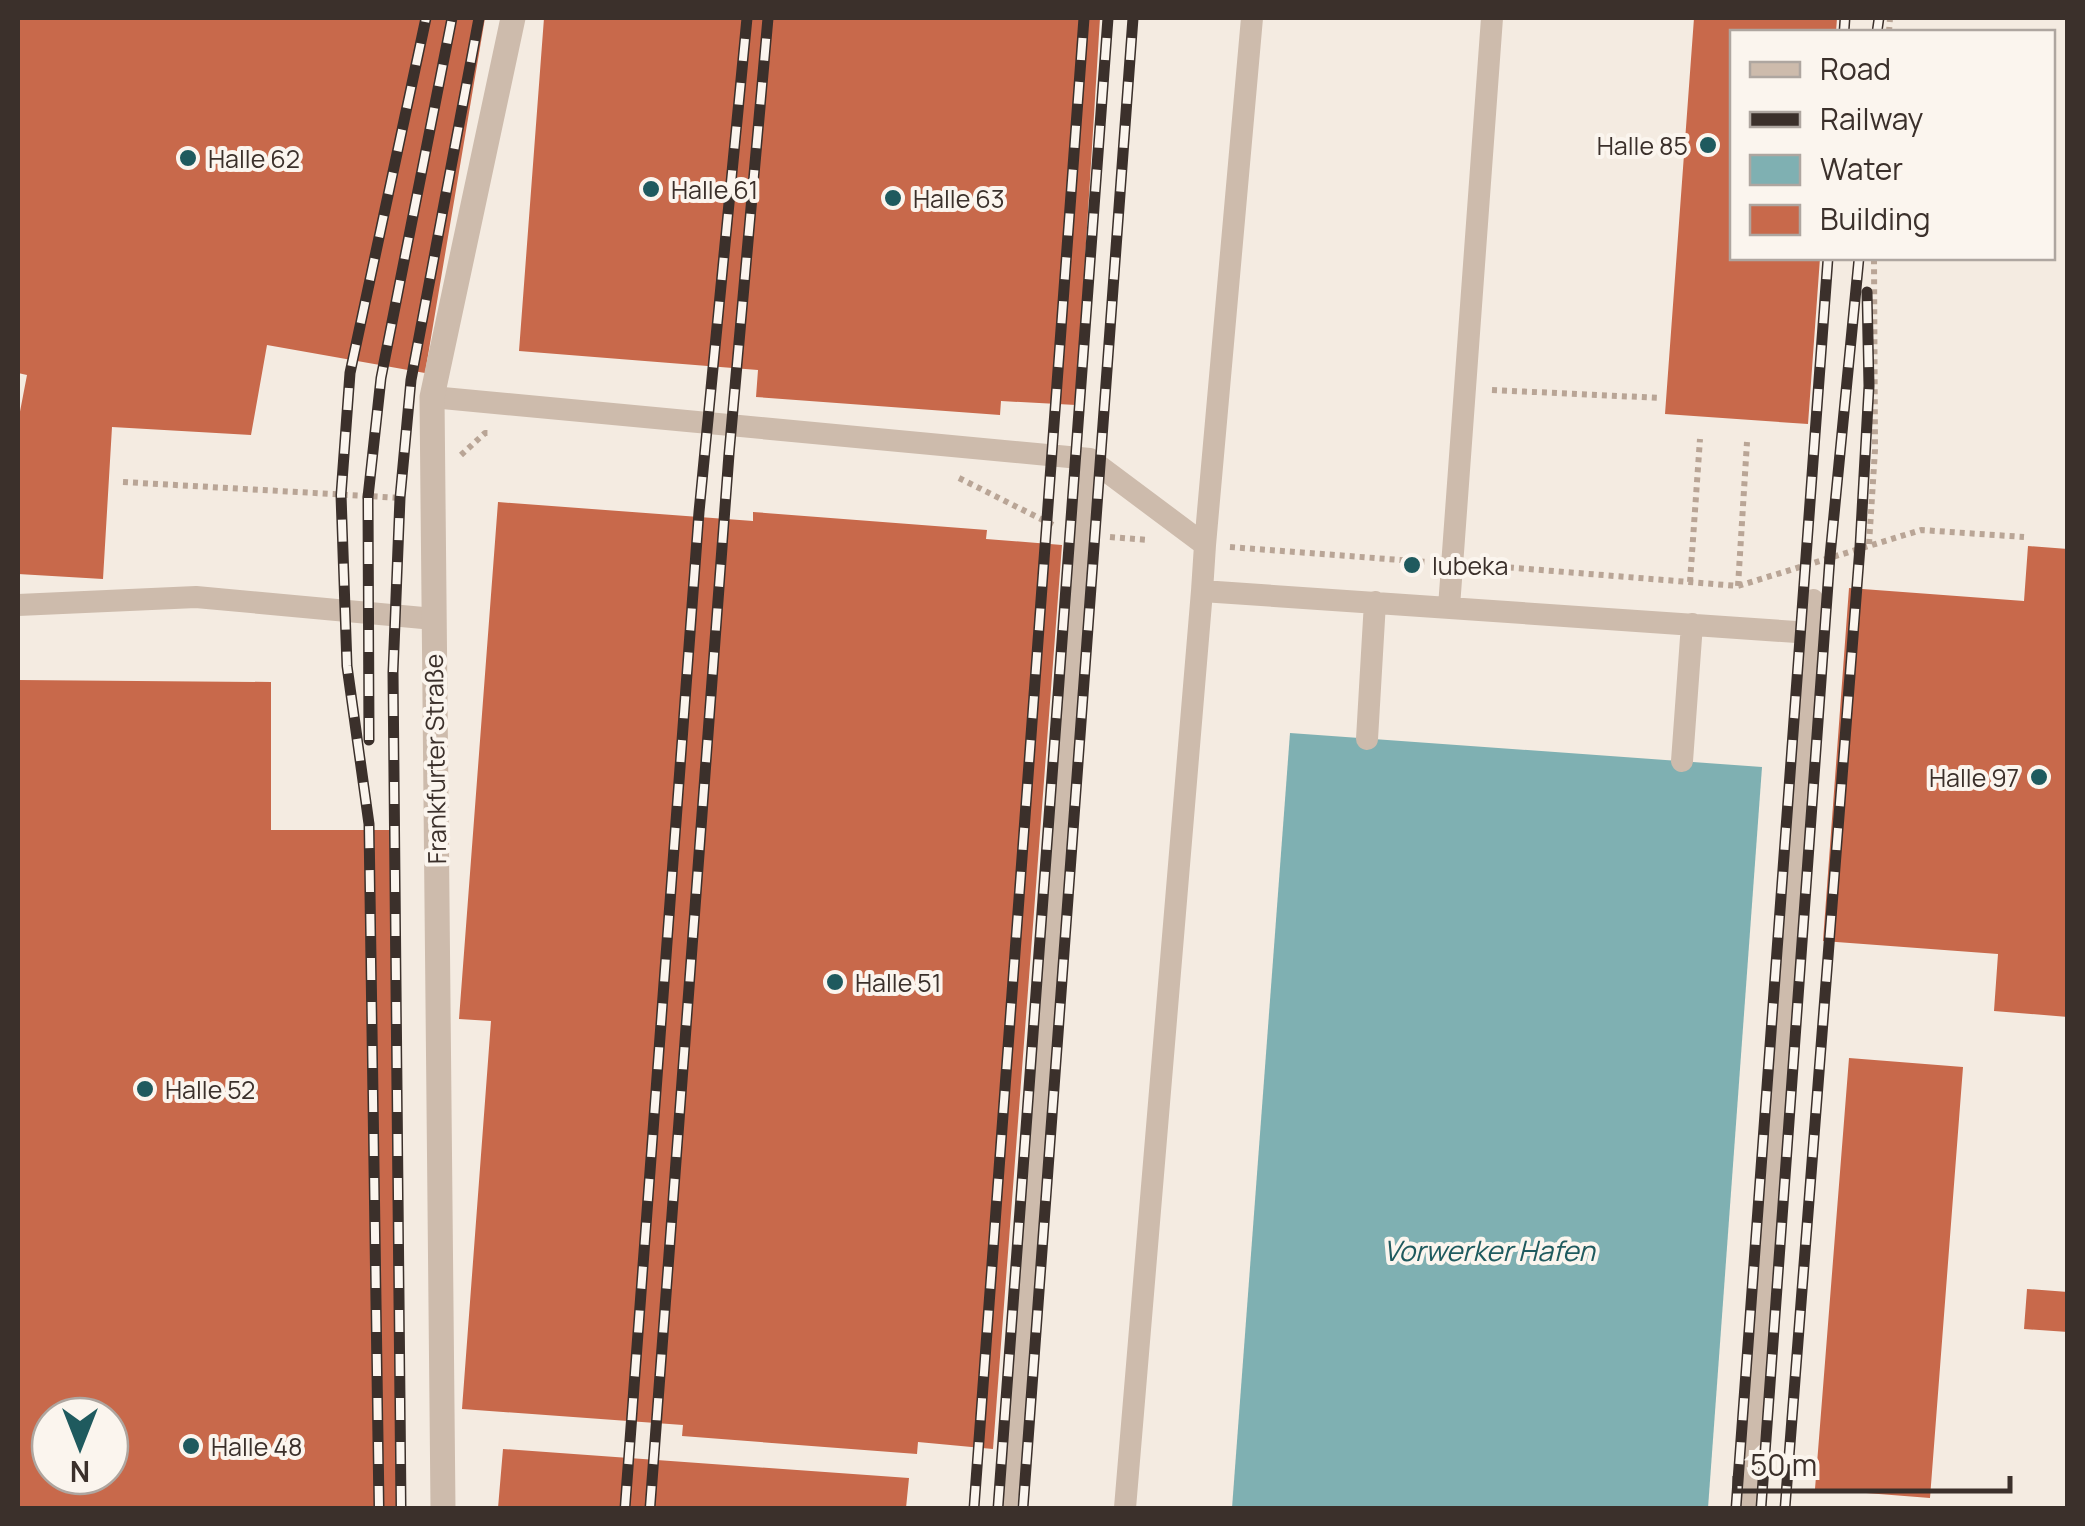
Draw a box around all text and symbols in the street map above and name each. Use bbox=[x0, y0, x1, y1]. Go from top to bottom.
legend bbox=[1730, 30, 2055, 260]
text: Road bbox=[1820, 48, 1891, 89]
text: Railway bbox=[1820, 98, 1923, 139]
place label: Halle 85 bbox=[1597, 128, 1688, 163]
marker: Halle 85 bbox=[1697, 134, 1719, 156]
place label: Halle 62 bbox=[208, 141, 300, 176]
marker: Halle 62 bbox=[177, 147, 199, 169]
text: Water bbox=[1820, 148, 1903, 189]
place label: Halle 61 bbox=[671, 172, 758, 207]
marker: Halle 61 bbox=[640, 178, 662, 200]
place label: Halle 63 bbox=[913, 181, 1005, 216]
marker: Halle 63 bbox=[882, 187, 904, 209]
text: Building bbox=[1820, 198, 1931, 239]
place label: lubeka bbox=[1432, 548, 1508, 583]
marker: lubeka bbox=[1401, 554, 1423, 576]
street label: Frankfurter Straße bbox=[416, 653, 454, 865]
place label: Halle 97 bbox=[1929, 760, 2019, 795]
marker: Halle 97 bbox=[2028, 766, 2050, 788]
place label: Halle 51 bbox=[855, 965, 941, 1000]
marker: Halle 51 bbox=[824, 971, 846, 993]
place label: Halle 52 bbox=[165, 1072, 255, 1107]
marker: Halle 52 bbox=[134, 1078, 156, 1100]
water label: Vorwerker Hafen bbox=[1383, 1231, 1596, 1269]
north arrow bbox=[30, 1396, 130, 1496]
place label: Halle 48 bbox=[211, 1429, 303, 1464]
scale bar bbox=[1735, 1431, 2010, 1493]
marker: Halle 48 bbox=[180, 1435, 202, 1457]
text: 50 m bbox=[1750, 1444, 1817, 1485]
text: N bbox=[70, 1453, 90, 1491]

